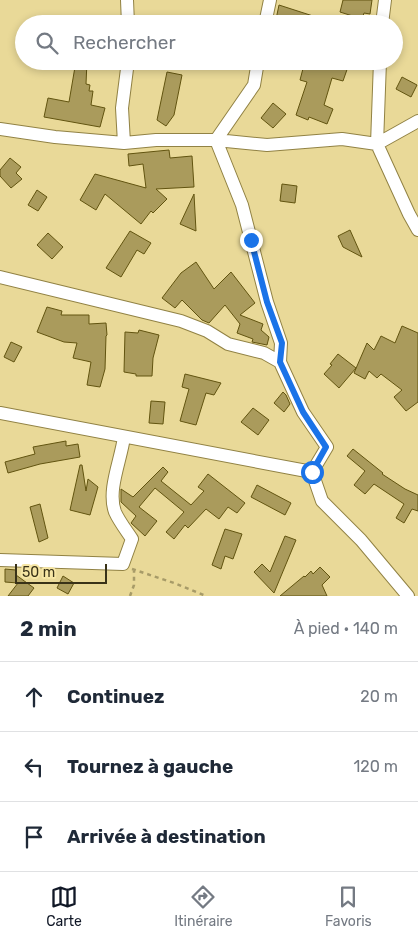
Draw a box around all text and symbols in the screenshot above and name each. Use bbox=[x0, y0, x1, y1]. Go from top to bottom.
search box bbox=[15, 15, 403, 70]
icon: search bbox=[33, 29, 61, 57]
text: Rechercher bbox=[73, 31, 176, 54]
route end bbox=[240, 229, 263, 252]
route start bbox=[301, 461, 324, 484]
scale bar bbox=[15, 561, 108, 584]
text: 50 m bbox=[22, 564, 55, 581]
text: 2 min bbox=[20, 616, 77, 641]
text: À pied · 140 m bbox=[294, 619, 398, 638]
icon: ahead bbox=[20, 683, 48, 711]
text: Continuez bbox=[67, 685, 165, 708]
text: 20 m bbox=[360, 687, 398, 706]
icon: left bbox=[20, 753, 48, 781]
text: Tournez à gauche bbox=[67, 755, 233, 778]
text: 120 m bbox=[353, 757, 398, 776]
icon: arrive bbox=[20, 823, 48, 851]
text: Arrivée à destination bbox=[67, 825, 266, 848]
tab: Carte bbox=[46, 883, 82, 930]
tab: Itinéraire bbox=[174, 883, 233, 930]
tab: Favoris bbox=[325, 883, 372, 930]

